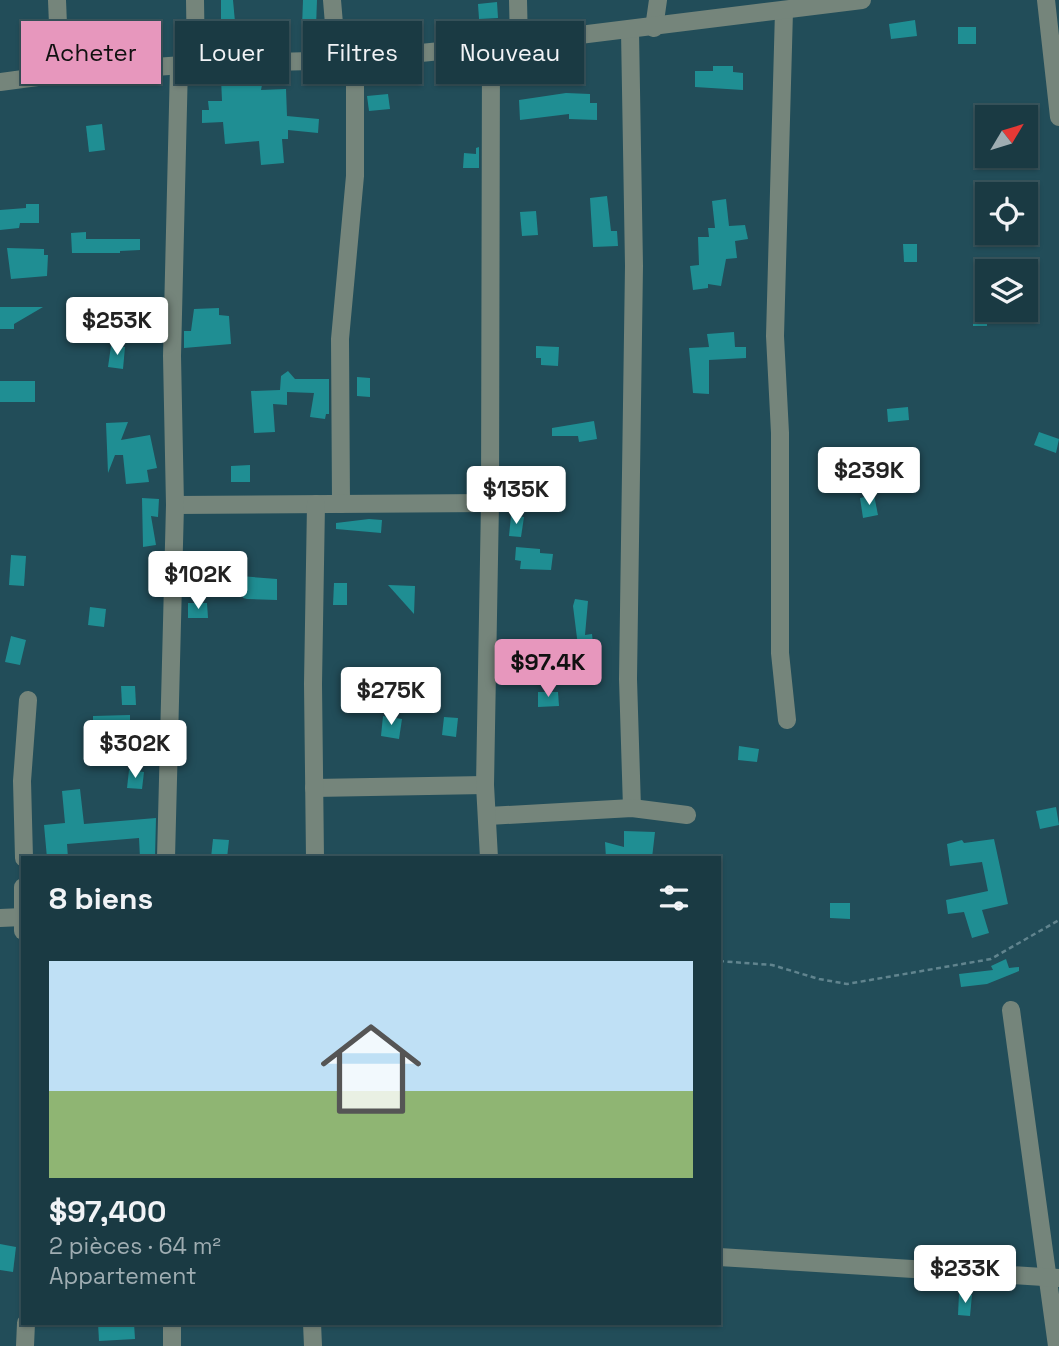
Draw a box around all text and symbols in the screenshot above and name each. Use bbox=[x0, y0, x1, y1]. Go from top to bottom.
chip: Acheter bbox=[21, 21, 161, 84]
chip: Louer bbox=[175, 21, 289, 84]
chip: Filtres bbox=[303, 21, 422, 84]
chip: Nouveau bbox=[436, 21, 584, 84]
north arrow bbox=[975, 105, 1038, 168]
map controls bbox=[975, 105, 1038, 322]
button: locate bbox=[975, 182, 1038, 245]
button: layers bbox=[975, 259, 1038, 322]
pin: $253K bbox=[68, 298, 166, 357]
text: $253K bbox=[82, 305, 152, 335]
pin: $239K bbox=[820, 448, 918, 507]
text: $239K bbox=[834, 455, 904, 485]
pin: $135K bbox=[467, 466, 565, 526]
text: $135K bbox=[483, 474, 549, 504]
pin: $102K bbox=[149, 552, 247, 611]
text: $102K bbox=[164, 559, 232, 589]
pin: $97.4K bbox=[491, 640, 605, 699]
text: $97.4K bbox=[511, 647, 585, 677]
pin: $275K bbox=[342, 668, 440, 727]
text: $275K bbox=[357, 675, 425, 705]
pin: $302K bbox=[86, 720, 184, 780]
text: $302K bbox=[100, 728, 170, 758]
text: 8 biens bbox=[49, 879, 153, 918]
icon: filters bbox=[655, 879, 693, 917]
icon: home bbox=[308, 1006, 434, 1132]
text: $97,400 bbox=[49, 1192, 166, 1231]
text: 2 pièces · 64 m² bbox=[49, 1231, 221, 1261]
pin: $233K bbox=[916, 1246, 1014, 1305]
text: $233K bbox=[930, 1253, 1000, 1283]
text: Appartement bbox=[49, 1261, 197, 1291]

